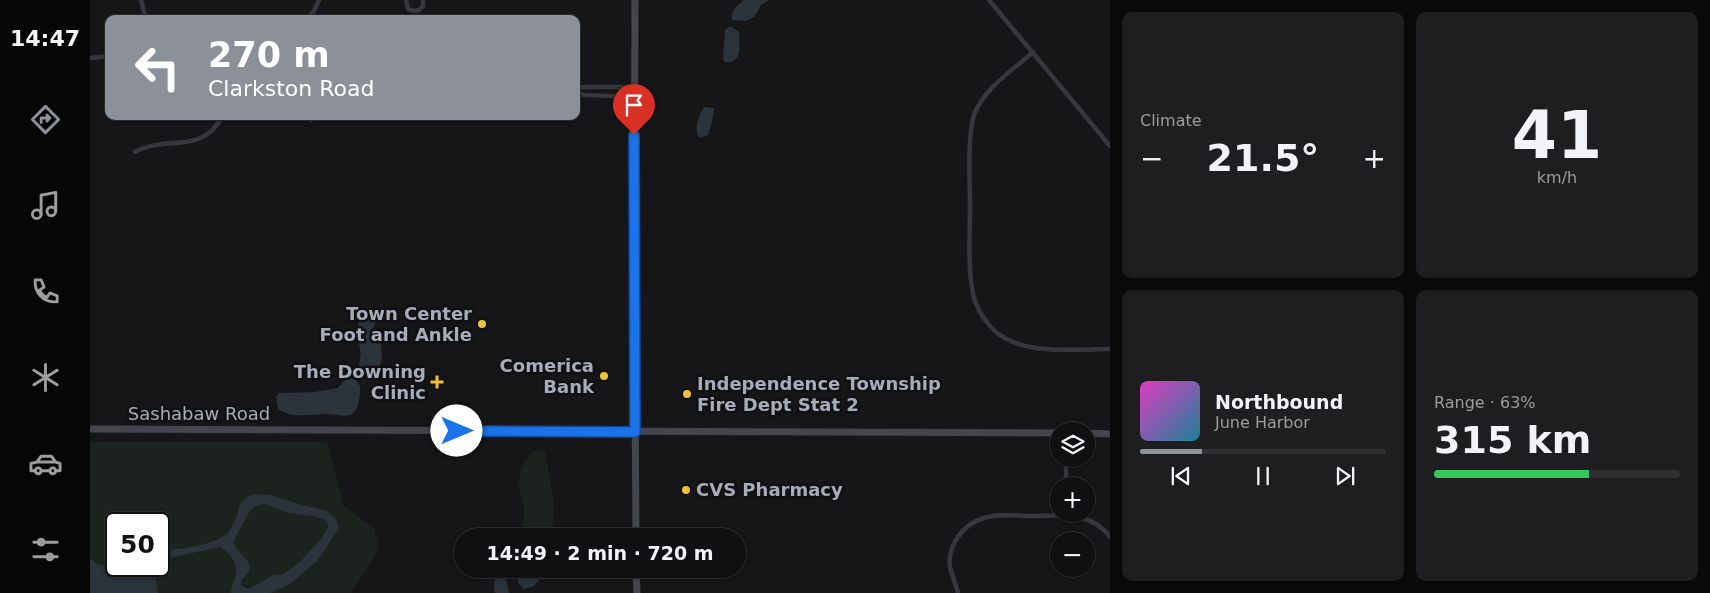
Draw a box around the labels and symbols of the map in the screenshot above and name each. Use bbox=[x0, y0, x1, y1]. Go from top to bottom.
pin bbox=[613, 84, 655, 135]
place label: Town Center Foot and Ankle bbox=[320, 303, 472, 345]
marker: Town Center Foot and Ankle bbox=[476, 318, 488, 330]
place label: Comerica Bank bbox=[500, 355, 595, 397]
place label: The Downing Clinic bbox=[294, 361, 426, 403]
marker: Comerica Bank bbox=[598, 370, 610, 382]
place label: Independence Township Fire Dept Stat 2 bbox=[697, 373, 941, 415]
marker: The Downing Clinic bbox=[430, 375, 444, 389]
marker: Independence Township Fire Dept Stat 2 bbox=[681, 388, 693, 400]
street label: Sashabaw Road bbox=[128, 403, 270, 424]
position arrow bbox=[430, 404, 482, 456]
place label: CVS Pharmacy bbox=[696, 479, 843, 500]
marker: CVS Pharmacy bbox=[680, 484, 692, 496]
speed limit sign: 50 bbox=[105, 512, 170, 577]

